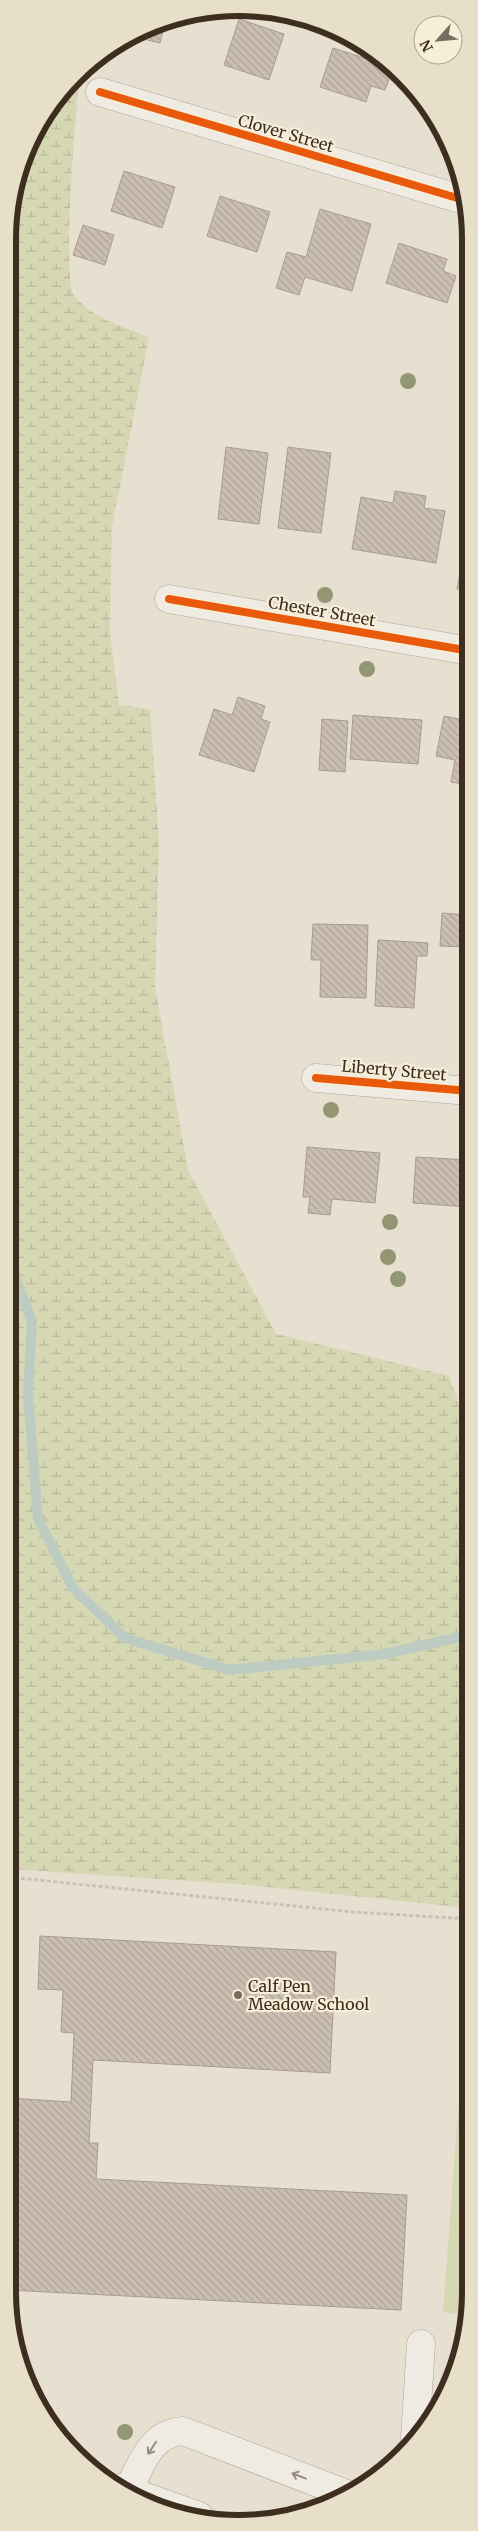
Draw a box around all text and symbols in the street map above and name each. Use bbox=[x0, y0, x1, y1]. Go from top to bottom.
north arrow bbox=[413, 15, 463, 65]
text: N bbox=[416, 37, 437, 55]
street label: Clover Street bbox=[236, 110, 337, 156]
street label: Chester Street bbox=[267, 592, 378, 630]
street label: Liberty Street bbox=[341, 1055, 448, 1085]
place label: Calf Pen Meadow School bbox=[248, 1976, 369, 2014]
marker: Calf Pen Meadow School bbox=[232, 1989, 244, 2001]
one-way arrow bbox=[146, 2441, 157, 2455]
one-way arrow bbox=[292, 2471, 307, 2480]

